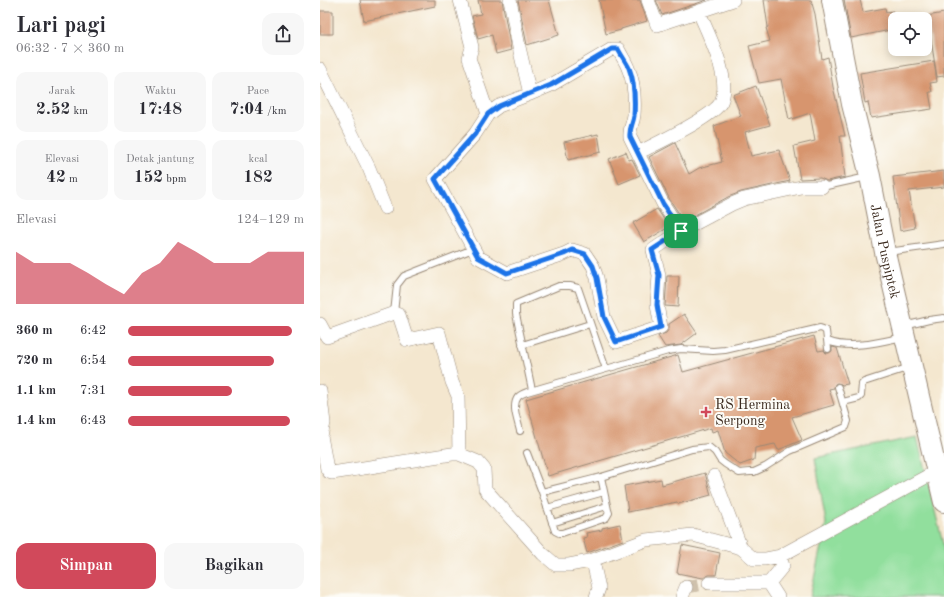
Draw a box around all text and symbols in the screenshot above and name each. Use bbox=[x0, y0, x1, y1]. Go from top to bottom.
map controls bbox=[888, 12, 932, 56]
button: locate bbox=[888, 12, 932, 56]
button: share bbox=[262, 13, 304, 55]
text: Lari pagi bbox=[16, 15, 106, 37]
text: 06:32 · 7 × 360 m bbox=[16, 42, 124, 55]
text: Jarak bbox=[48, 86, 76, 97]
text: Waktu bbox=[144, 86, 176, 97]
text: Pace bbox=[247, 86, 269, 97]
text: 2.52 bbox=[36, 101, 70, 118]
text: 17:48 bbox=[138, 101, 182, 118]
text: 7:04 bbox=[230, 101, 264, 118]
text: km bbox=[70, 106, 88, 117]
text: /km bbox=[264, 106, 286, 117]
text: Elevasi bbox=[45, 154, 79, 165]
text: Detak jantung bbox=[126, 154, 194, 165]
text: kcal bbox=[249, 154, 267, 165]
text: 42 bbox=[46, 169, 66, 186]
text: 152 bbox=[134, 169, 163, 186]
text: 182 bbox=[243, 169, 273, 186]
text: m bbox=[66, 174, 78, 185]
text: bpm bbox=[163, 174, 186, 185]
street label: Jalan Puspiptek bbox=[868, 203, 902, 300]
text: Elevasi bbox=[16, 213, 57, 226]
text: 124–129 m bbox=[237, 213, 304, 226]
pin bbox=[664, 214, 698, 248]
icon: arrive bbox=[670, 220, 692, 242]
text: 360 m bbox=[16, 324, 53, 337]
text: 6:42 bbox=[80, 324, 106, 337]
text: 720 m bbox=[16, 354, 53, 367]
text: 6:54 bbox=[80, 354, 106, 367]
text: 1.1 km bbox=[16, 384, 56, 397]
text: 7:31 bbox=[80, 384, 106, 397]
place label: RS Hermina Serpong bbox=[715, 398, 790, 428]
marker: RS Hermina Serpong bbox=[700, 406, 712, 418]
text: 1.4 km bbox=[16, 414, 56, 427]
text: 6:43 bbox=[80, 414, 106, 427]
button: Simpan bbox=[16, 543, 156, 589]
button: Bagikan bbox=[164, 543, 304, 589]

